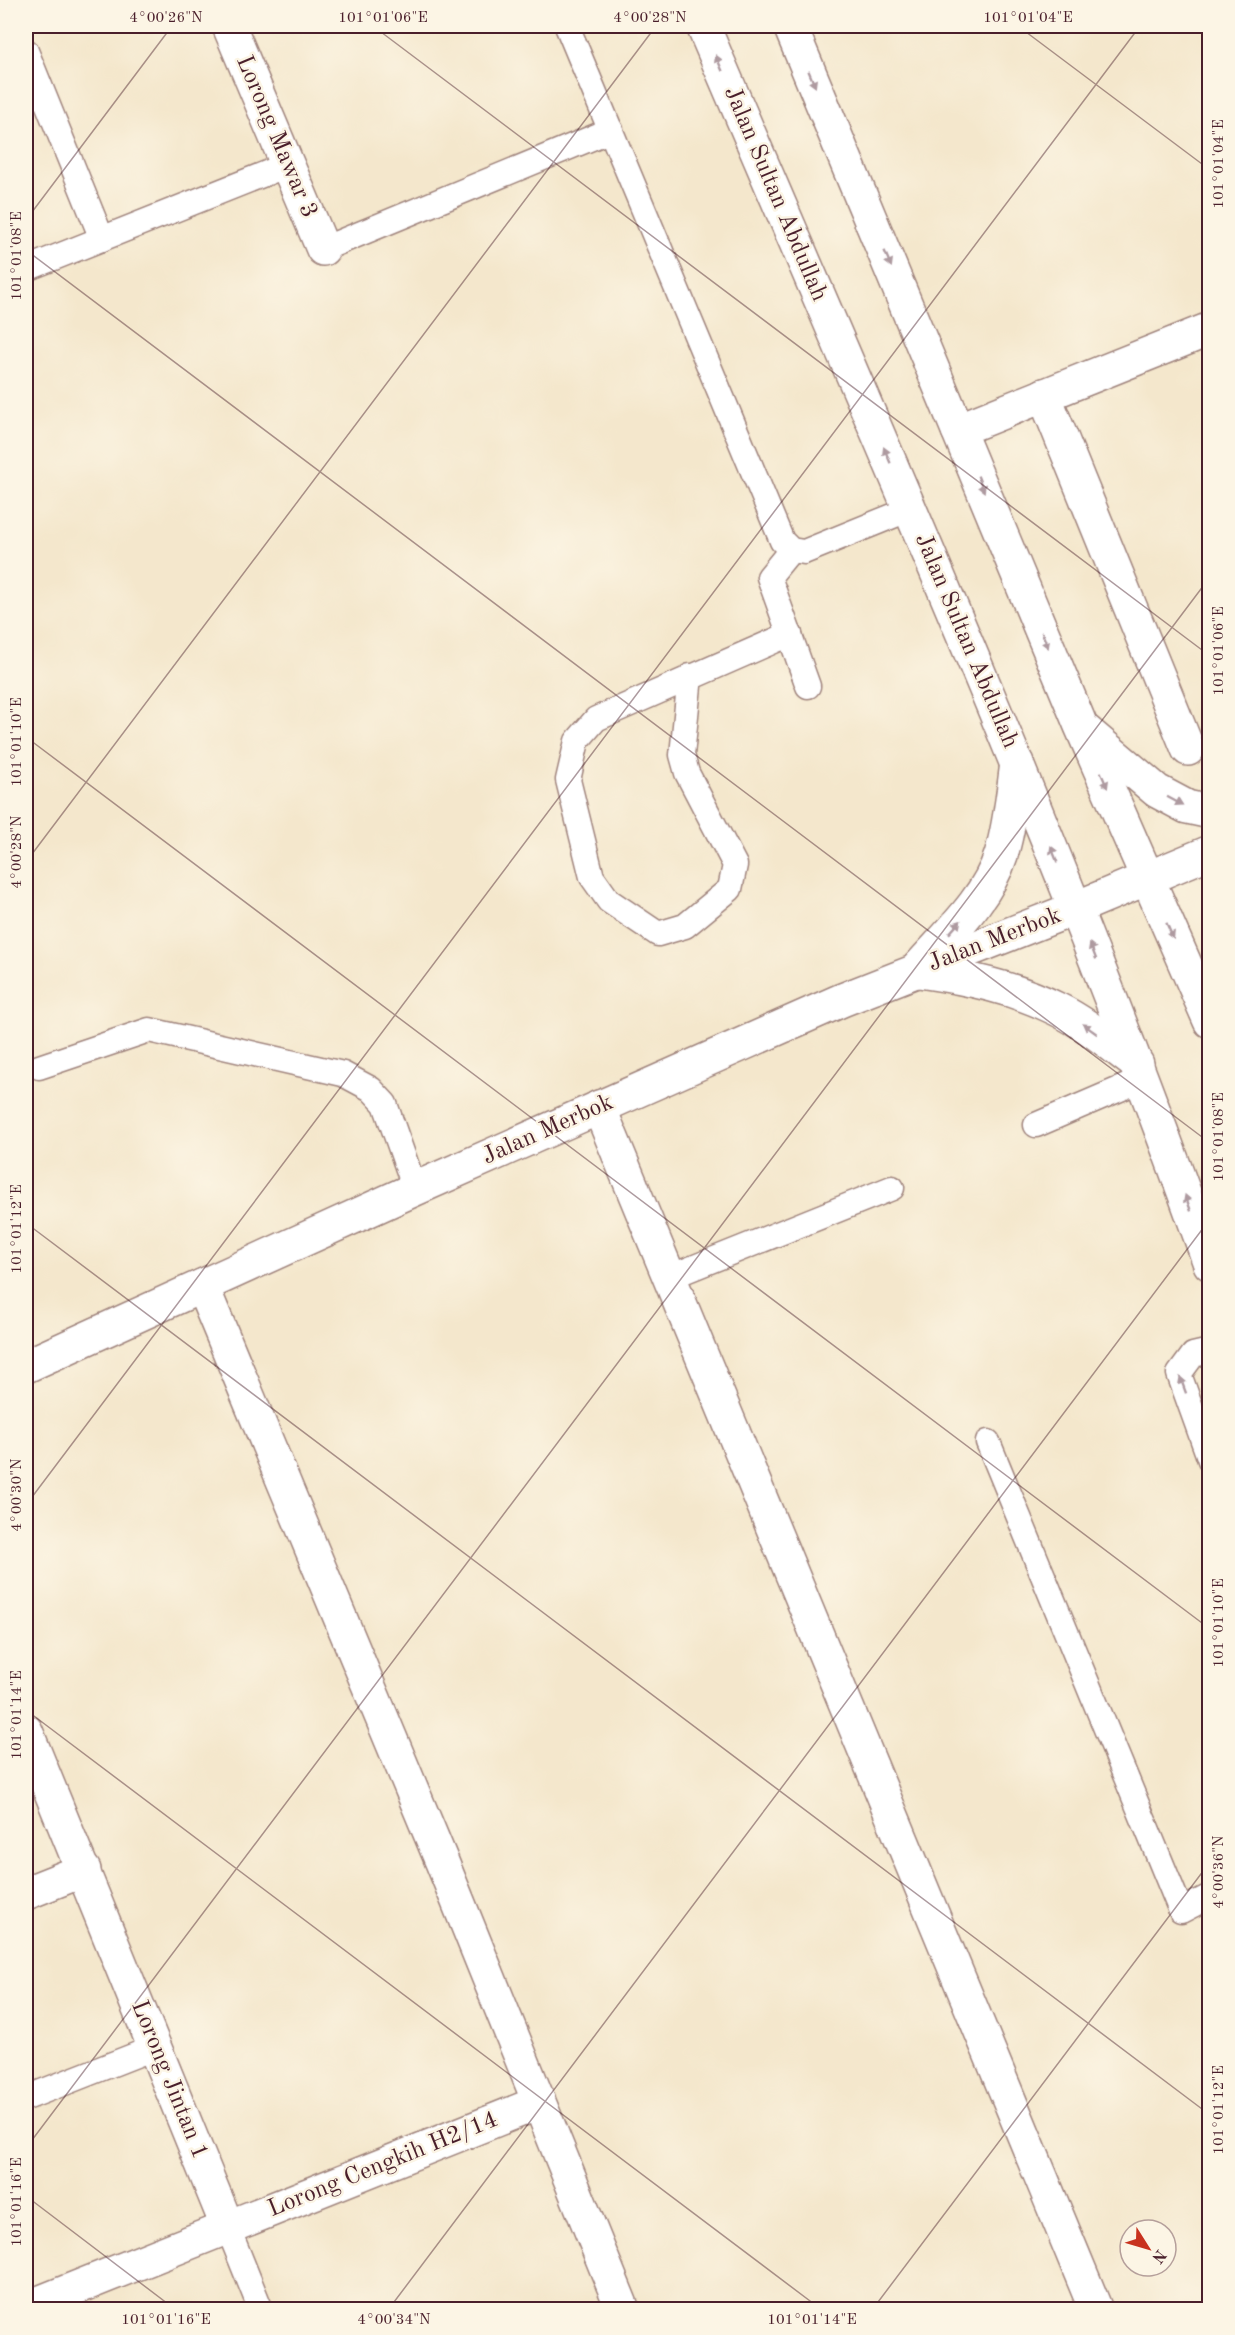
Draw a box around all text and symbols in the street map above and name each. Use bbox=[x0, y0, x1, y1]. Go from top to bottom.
text: 4°00'26"N bbox=[129, 11, 203, 26]
text: 101°01'06"E bbox=[338, 11, 428, 26]
text: 4°00'28"N bbox=[613, 11, 687, 26]
text: 101°01'04"E bbox=[983, 11, 1073, 26]
street label: Lorong Mawar 3 bbox=[231, 52, 321, 222]
one-way arrow bbox=[714, 54, 724, 72]
one-way arrow bbox=[807, 71, 817, 89]
street label: Jalan Sultan Abdullah bbox=[719, 83, 831, 305]
text: 101°01'04"E bbox=[1212, 119, 1227, 209]
text: 101°01'08"E bbox=[10, 211, 25, 301]
one-way arrow bbox=[883, 251, 893, 269]
one-way arrow bbox=[882, 446, 891, 463]
one-way arrow bbox=[977, 475, 986, 493]
street label: Jalan Sultan Abdullah bbox=[910, 530, 1022, 752]
text: 101°01'06"E bbox=[1212, 606, 1227, 696]
one-way arrow bbox=[1040, 632, 1050, 650]
text: 101°01'10"E bbox=[10, 697, 25, 787]
one-way arrow bbox=[1099, 771, 1109, 789]
one-way arrow bbox=[1167, 796, 1184, 806]
text: 4°00'28"N bbox=[10, 815, 25, 889]
one-way arrow bbox=[1049, 844, 1059, 862]
street label: Jalan Merbok bbox=[925, 904, 1065, 976]
one-way arrow bbox=[948, 920, 961, 935]
one-way arrow bbox=[1165, 922, 1175, 940]
one-way arrow bbox=[1088, 942, 1097, 960]
one-way arrow bbox=[1083, 1023, 1099, 1035]
street label: Jalan Merbok bbox=[479, 1090, 617, 1170]
text: 101°01'08"E bbox=[1212, 1092, 1227, 1182]
text: 101°01'12"E bbox=[10, 1184, 25, 1274]
one-way arrow bbox=[1182, 1194, 1192, 1212]
one-way arrow bbox=[1177, 1376, 1187, 1394]
text: 4°00'30"N bbox=[10, 1458, 25, 1532]
text: 101°01'10"E bbox=[1212, 1578, 1227, 1668]
text: 101°01'14"E bbox=[10, 1670, 25, 1760]
text: 4°00'36"N bbox=[1212, 1835, 1227, 1909]
street label: Lorong Jintan 1 bbox=[126, 1997, 212, 2163]
text: 101°01'12"E bbox=[1212, 2065, 1227, 2155]
street label: Lorong Cengkih H2/14 bbox=[265, 2108, 501, 2222]
text: 101°01'16"E bbox=[10, 2157, 25, 2247]
north arrow bbox=[1118, 2218, 1178, 2278]
text: N bbox=[1148, 2246, 1168, 2266]
text: 101°01'16"E bbox=[121, 2313, 211, 2328]
text: 4°00'34"N bbox=[357, 2313, 431, 2328]
text: 101°01'14"E bbox=[767, 2313, 857, 2328]

